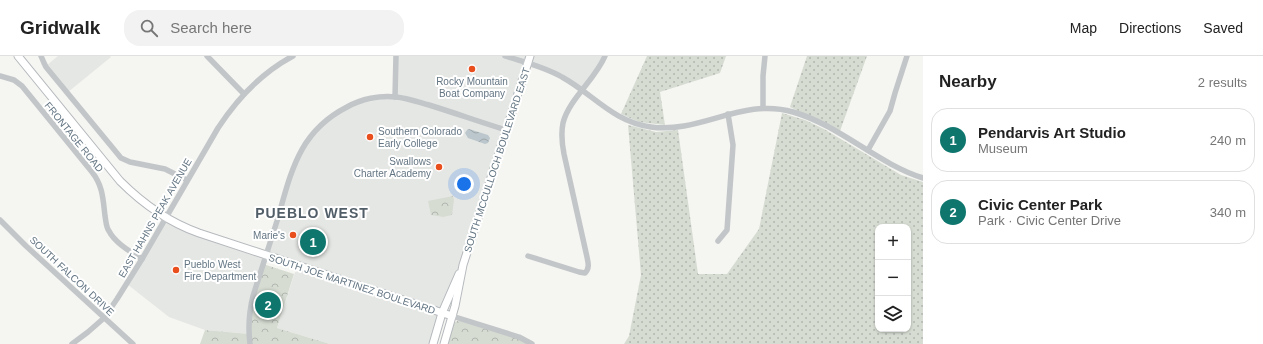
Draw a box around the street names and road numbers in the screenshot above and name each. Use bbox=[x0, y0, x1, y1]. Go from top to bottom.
street label: SOUTH MCCULLOCH BOULEVARD EAST bbox=[462, 66, 532, 254]
street label: FRONTAGE ROAD bbox=[43, 100, 105, 174]
street label: EAST HAHNS PEAK AVENUE bbox=[116, 156, 194, 280]
street label: SOUTH FALCON DRIVE bbox=[28, 234, 117, 318]
street label: SOUTH JOE MARTINEZ BOULEVARD bbox=[267, 252, 437, 316]

